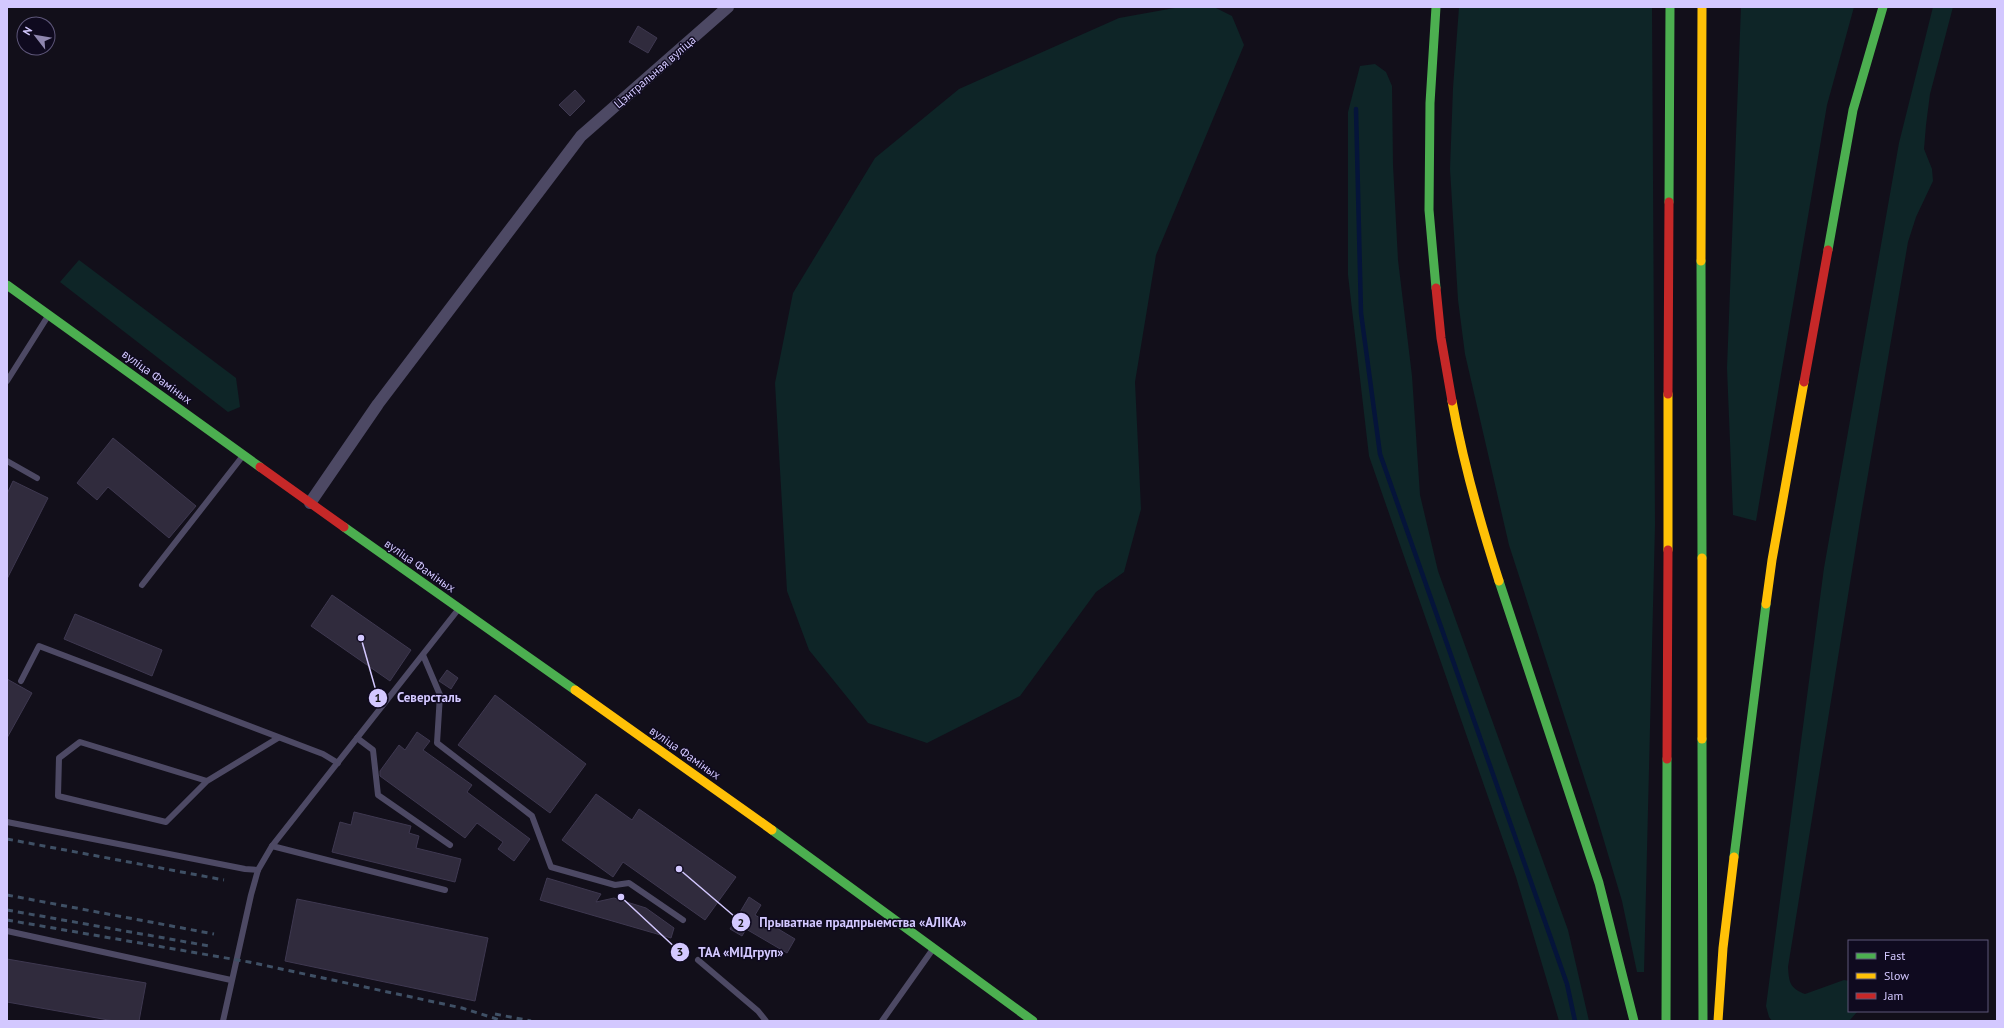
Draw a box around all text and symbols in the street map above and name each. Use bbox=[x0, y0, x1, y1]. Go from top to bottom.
north arrow bbox=[16, 16, 56, 56]
text: N bbox=[20, 24, 35, 38]
street label: Цэнтральная вуліца bbox=[611, 32, 699, 111]
street label: вуліца Фаміных bbox=[119, 346, 195, 407]
street label: вуліца Фаміных bbox=[382, 536, 459, 596]
callout: Северсталь bbox=[368, 685, 469, 710]
text: Северсталь bbox=[397, 689, 462, 706]
text: 1 bbox=[375, 690, 381, 705]
street label: вуліца Фаміных bbox=[647, 723, 724, 783]
callout: Прыватнае прадпрыемства «АЛІКА» bbox=[731, 910, 974, 935]
text: Прыватнае прадпрыемства «АЛІКА» bbox=[759, 914, 967, 931]
text: 2 bbox=[738, 915, 744, 930]
callout: ТАА «МІДгруп» bbox=[670, 939, 792, 964]
legend bbox=[1848, 940, 1988, 1012]
text: 3 bbox=[677, 944, 683, 959]
text: ТАА «МІДгруп» bbox=[698, 944, 784, 961]
text: Fast bbox=[1884, 948, 1905, 963]
text: Slow bbox=[1884, 968, 1909, 983]
text: Jam bbox=[1883, 988, 1903, 1003]

